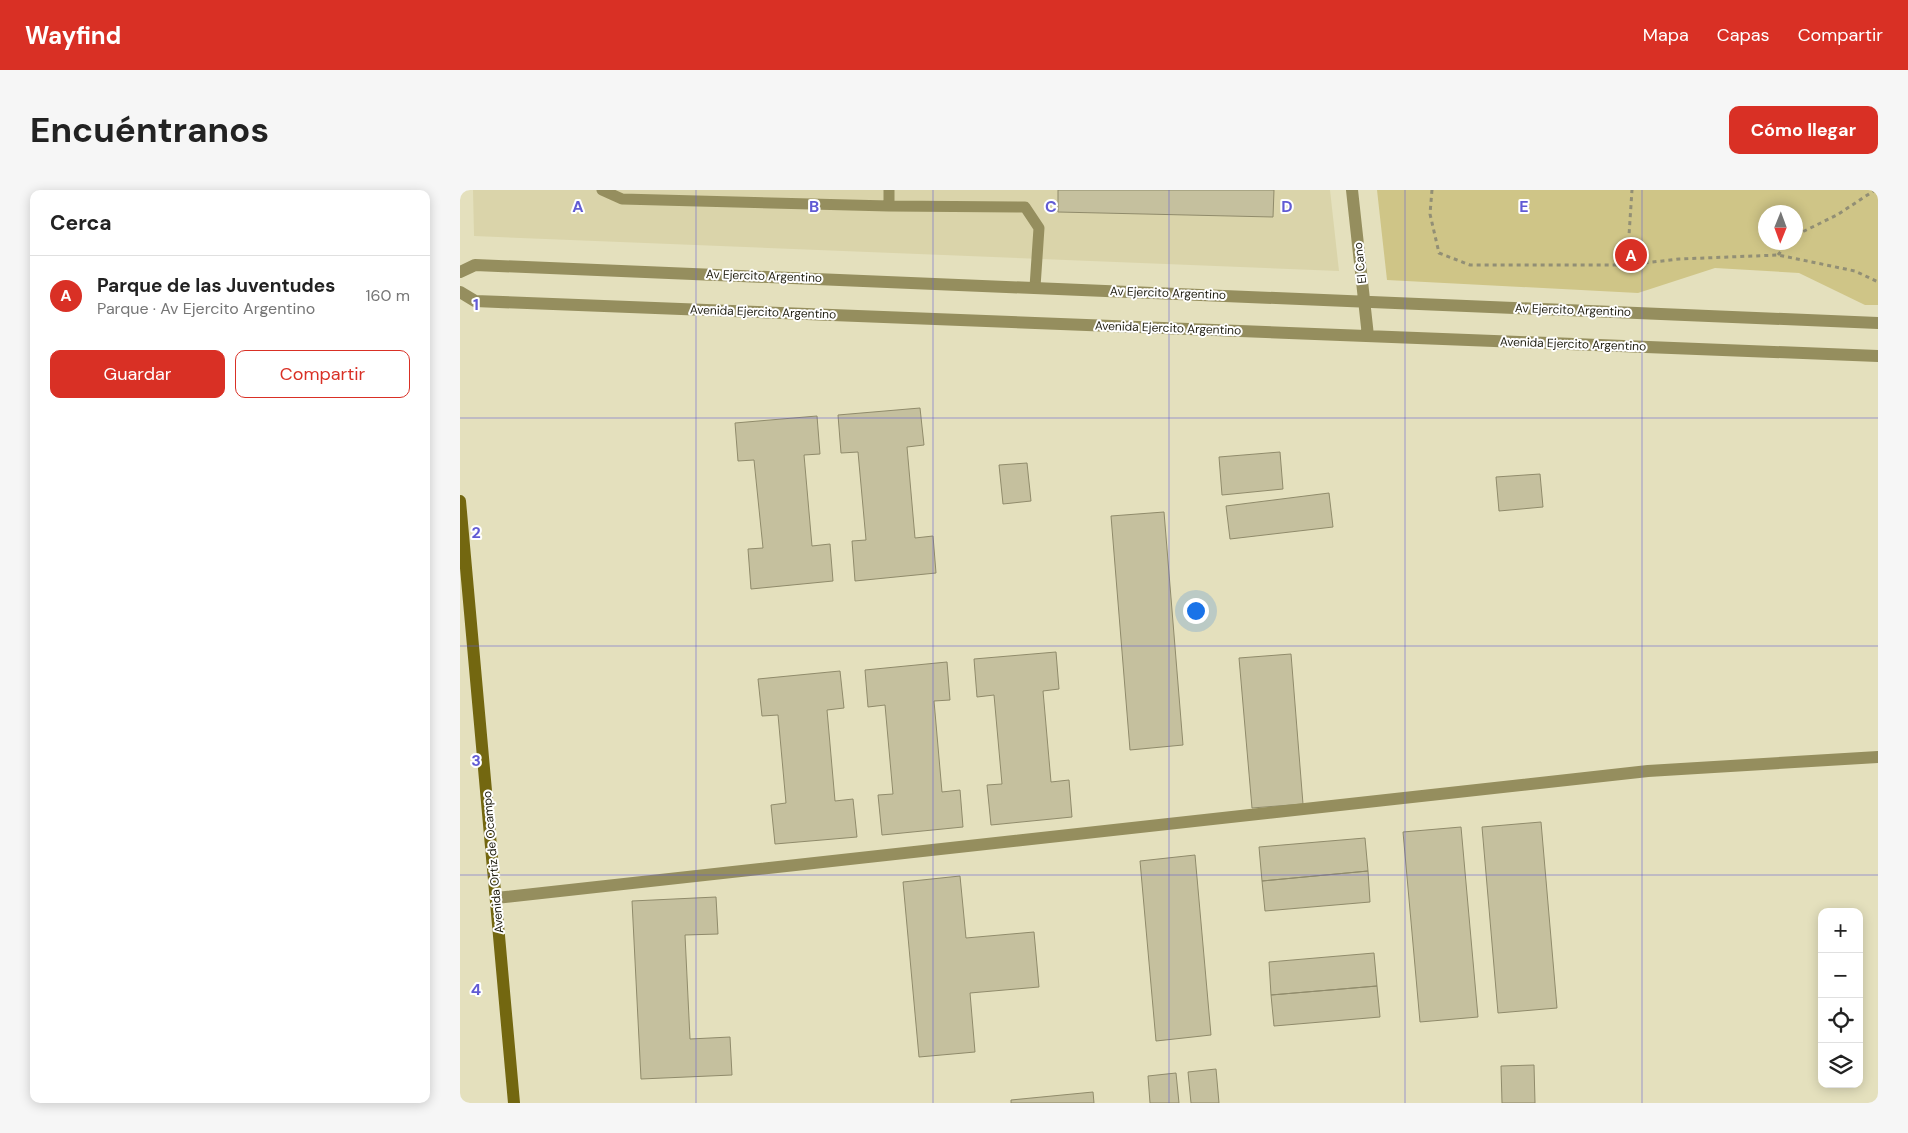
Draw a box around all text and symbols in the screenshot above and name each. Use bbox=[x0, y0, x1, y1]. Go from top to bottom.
text: Wayfind bbox=[25, 20, 121, 51]
text: Mapa bbox=[1643, 23, 1689, 47]
text: Capas bbox=[1717, 23, 1770, 47]
text: Compartir bbox=[1798, 23, 1883, 47]
button: Cómo llegar bbox=[1729, 106, 1878, 154]
text: Encuéntranos bbox=[30, 107, 269, 153]
text: A bbox=[572, 196, 584, 217]
text: B bbox=[809, 196, 819, 217]
text: C bbox=[1045, 196, 1057, 217]
text: D bbox=[1281, 196, 1293, 217]
text: E bbox=[1519, 196, 1529, 217]
north arrow bbox=[1758, 205, 1803, 250]
text: Cerca bbox=[50, 209, 112, 237]
pin: A bbox=[1615, 236, 1647, 274]
street label: El Cano bbox=[1350, 241, 1370, 285]
street label: Av Ejercito Argentino bbox=[706, 266, 822, 286]
text: Parque de las Juventudes bbox=[97, 273, 335, 298]
street label: Av Ejercito Argentino bbox=[1110, 283, 1226, 303]
text: A bbox=[60, 285, 72, 306]
text: 160 m bbox=[366, 285, 410, 306]
text: 1 bbox=[473, 294, 479, 315]
text: Parque · Av Ejercito Argentino bbox=[97, 298, 315, 319]
street label: Av Ejercito Argentino bbox=[1515, 300, 1631, 320]
street label: Avenida Ejercito Argentino bbox=[689, 301, 837, 323]
street label: Avenida Ejercito Argentino bbox=[1094, 317, 1242, 339]
street label: Avenida Ejercito Argentino bbox=[1499, 333, 1647, 355]
button: Guardar bbox=[50, 350, 225, 398]
button: Compartir bbox=[235, 350, 410, 398]
text: 2 bbox=[471, 522, 481, 543]
your location bbox=[1183, 598, 1209, 624]
text: 3 bbox=[471, 750, 481, 771]
street label: Avenida Ortiz de Ocampo bbox=[479, 790, 507, 934]
map controls bbox=[1818, 908, 1863, 1088]
button: + bbox=[1818, 908, 1863, 953]
button: − bbox=[1818, 953, 1863, 998]
text: 4 bbox=[471, 979, 481, 1000]
button: locate bbox=[1818, 998, 1863, 1043]
button: layers bbox=[1818, 1043, 1863, 1088]

